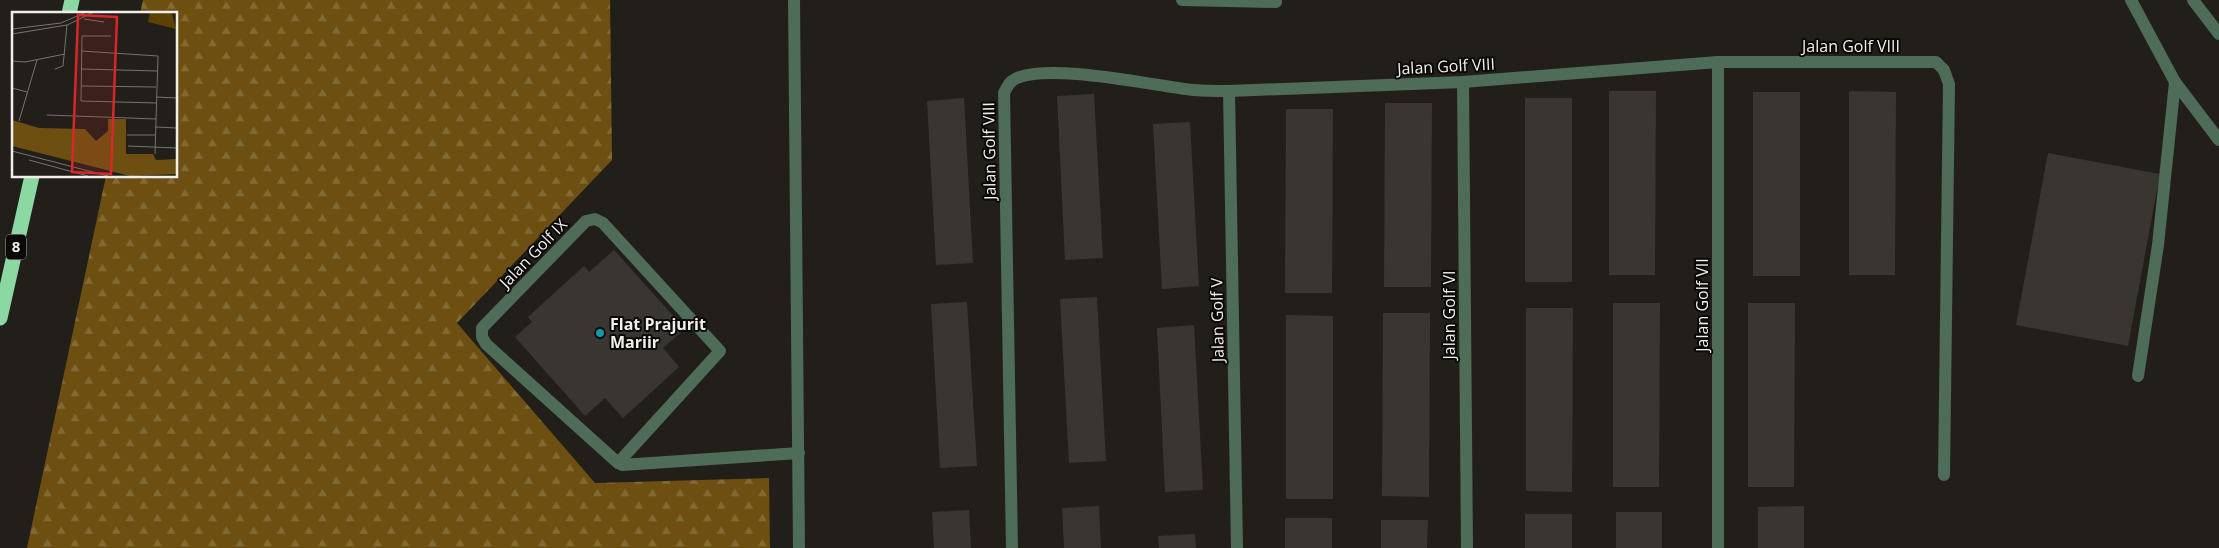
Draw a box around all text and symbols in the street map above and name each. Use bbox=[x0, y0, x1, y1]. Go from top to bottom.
inset map bbox=[12, 12, 178, 178]
street label: Jalan Golf VIII bbox=[1800, 35, 1900, 57]
street label: Jalan Golf VIII bbox=[1395, 52, 1495, 80]
street label: Jalan Golf VIII bbox=[977, 102, 1001, 202]
street label: Jalan Golf IX bbox=[493, 213, 572, 294]
road number: 8 bbox=[6, 234, 26, 260]
street label: Jalan Golf VII bbox=[1691, 258, 1713, 354]
street label: Jalan Golf VI bbox=[1438, 271, 1460, 361]
street label: Jalan Golf V bbox=[1205, 277, 1229, 364]
place label: Flat Prajurit Mariir bbox=[610, 313, 706, 353]
marker: Flat Prajurit Mariir bbox=[594, 327, 606, 339]

